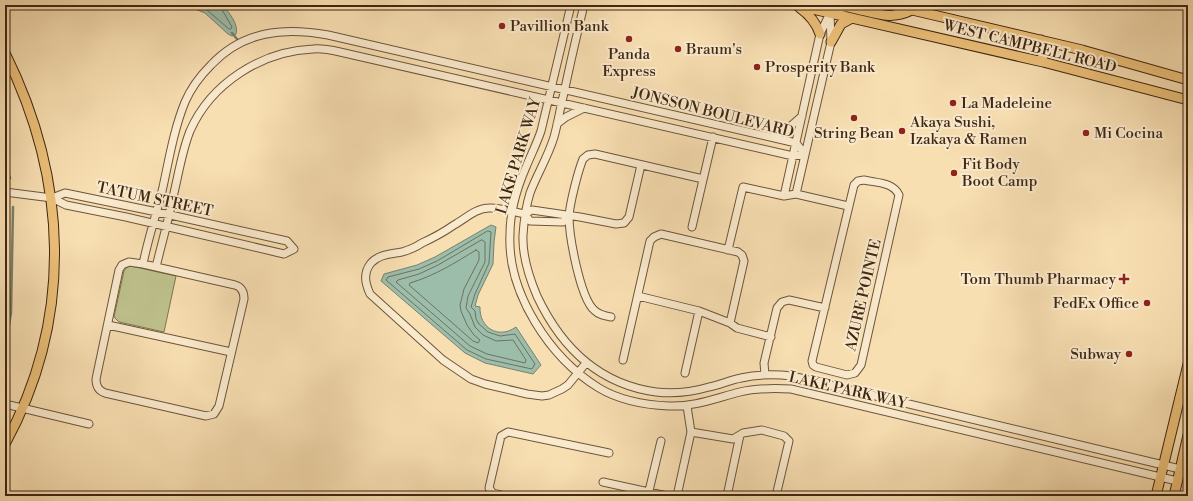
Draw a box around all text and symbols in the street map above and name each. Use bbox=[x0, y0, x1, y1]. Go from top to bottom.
street label: WEST CAMPBELL ROAD bbox=[940, 16, 1118, 77]
place label: Pavillion Bank bbox=[510, 17, 610, 36]
marker: Pavillion Bank bbox=[497, 21, 507, 31]
marker: Panda Express bbox=[624, 34, 634, 44]
place label: Braum's bbox=[685, 40, 742, 59]
marker: Braum's bbox=[673, 44, 683, 54]
place label: Panda Express bbox=[602, 45, 656, 81]
place label: Prosperity Bank bbox=[765, 58, 876, 77]
marker: Prosperity Bank bbox=[752, 62, 762, 72]
street label: JONSSON BOULEVARD bbox=[629, 83, 796, 142]
place label: La Madeleine bbox=[961, 94, 1052, 113]
street label: LAKE PARK WAY bbox=[492, 95, 546, 217]
marker: La Madeleine bbox=[948, 98, 958, 108]
marker: String Bean bbox=[849, 113, 859, 123]
place label: Akaya Sushi, Izakaya & Ramen bbox=[909, 113, 1027, 149]
place label: String Bean bbox=[814, 124, 894, 143]
place label: Mi Cocina bbox=[1094, 124, 1164, 143]
marker: Akaya Sushi, Izakaya & Ramen bbox=[897, 126, 907, 136]
marker: Mi Cocina bbox=[1081, 128, 1091, 138]
place label: Fit Body Boot Camp bbox=[961, 155, 1037, 191]
marker: Fit Body Boot Camp bbox=[949, 168, 959, 178]
street label: TATUM STREET bbox=[95, 178, 215, 221]
street label: AZURE POINTE bbox=[841, 237, 886, 354]
place label: Tom Thumb Pharmacy bbox=[960, 270, 1117, 289]
marker: Tom Thumb Pharmacy bbox=[1119, 274, 1129, 284]
place label: FedEx Office bbox=[1053, 294, 1139, 313]
marker: FedEx Office bbox=[1142, 298, 1152, 308]
place label: Subway bbox=[1070, 345, 1122, 364]
marker: Subway bbox=[1124, 349, 1134, 359]
street label: LAKE PARK WAY bbox=[787, 368, 910, 414]

